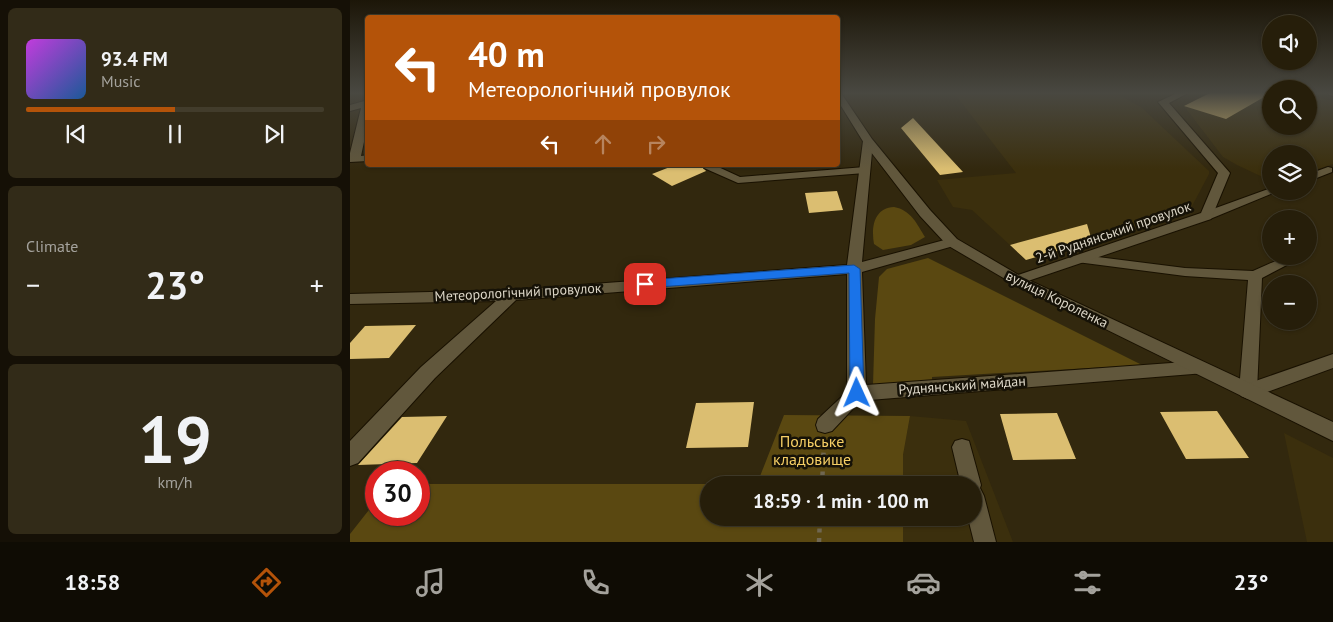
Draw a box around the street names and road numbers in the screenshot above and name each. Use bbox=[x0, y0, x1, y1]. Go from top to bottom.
street label: 2-й Руднянський провулок bbox=[1033, 197, 1193, 267]
street label: вулиця Короленка bbox=[1003, 266, 1111, 332]
street label: Метеорологічний провулок bbox=[434, 279, 602, 305]
street label: Руднянський майдан bbox=[898, 372, 1026, 398]

